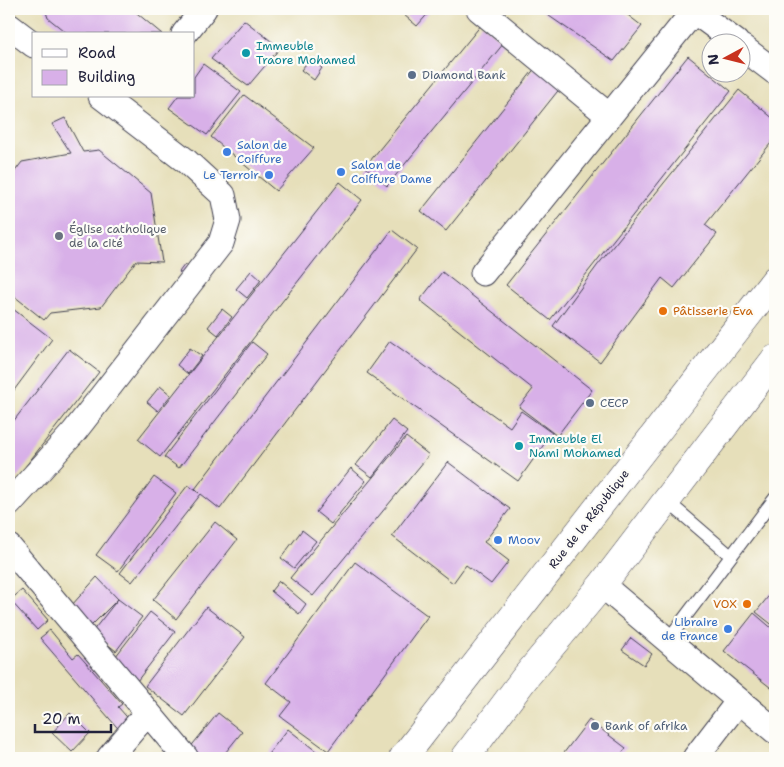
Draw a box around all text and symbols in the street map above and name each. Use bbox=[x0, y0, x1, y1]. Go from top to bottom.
legend bbox=[32, 32, 195, 98]
north arrow bbox=[702, 32, 752, 82]
place label: Immeuble Traore Mohamed bbox=[256, 38, 356, 68]
text: Road bbox=[78, 43, 116, 63]
marker: Immeuble Traore Mohamed bbox=[240, 47, 252, 59]
text: N bbox=[703, 53, 723, 66]
text: Building bbox=[78, 67, 135, 87]
place label: Diamond Bank bbox=[422, 67, 506, 83]
marker: Diamond Bank bbox=[406, 69, 418, 81]
place label: Salon de Coiffure bbox=[237, 137, 288, 167]
marker: Salon de Coiffure bbox=[221, 146, 233, 158]
place label: Salon de Coiffure Dame bbox=[351, 157, 432, 187]
marker: Salon de Coiffure Dame bbox=[335, 166, 347, 178]
place label: Le Terroir bbox=[203, 167, 259, 183]
marker: Le Terroir bbox=[263, 169, 275, 181]
place label: Église catholique de la cité bbox=[69, 221, 167, 251]
marker: Église catholique de la cité bbox=[53, 230, 65, 242]
place label: Pâtisserie Eva bbox=[673, 303, 754, 319]
marker: Pâtisserie Eva bbox=[657, 305, 669, 317]
place label: CECP bbox=[600, 395, 628, 411]
marker: CECP bbox=[584, 397, 596, 409]
place label: Immeuble El Nami Mohamed bbox=[529, 431, 622, 461]
marker: Immeuble El Nami Mohamed bbox=[513, 440, 525, 452]
street label: Rue de la République bbox=[545, 466, 633, 572]
place label: Moov bbox=[508, 532, 541, 548]
marker: Moov bbox=[492, 534, 504, 546]
place label: VOX bbox=[713, 596, 737, 612]
marker: VOX bbox=[741, 598, 753, 610]
place label: Libraire de France bbox=[661, 614, 718, 644]
marker: Libraire de France bbox=[722, 623, 734, 635]
scale bar bbox=[35, 702, 111, 734]
text: 20 m bbox=[42, 709, 81, 729]
place label: Bank of afrika bbox=[605, 718, 688, 734]
marker: Bank of afrika bbox=[589, 720, 601, 732]

